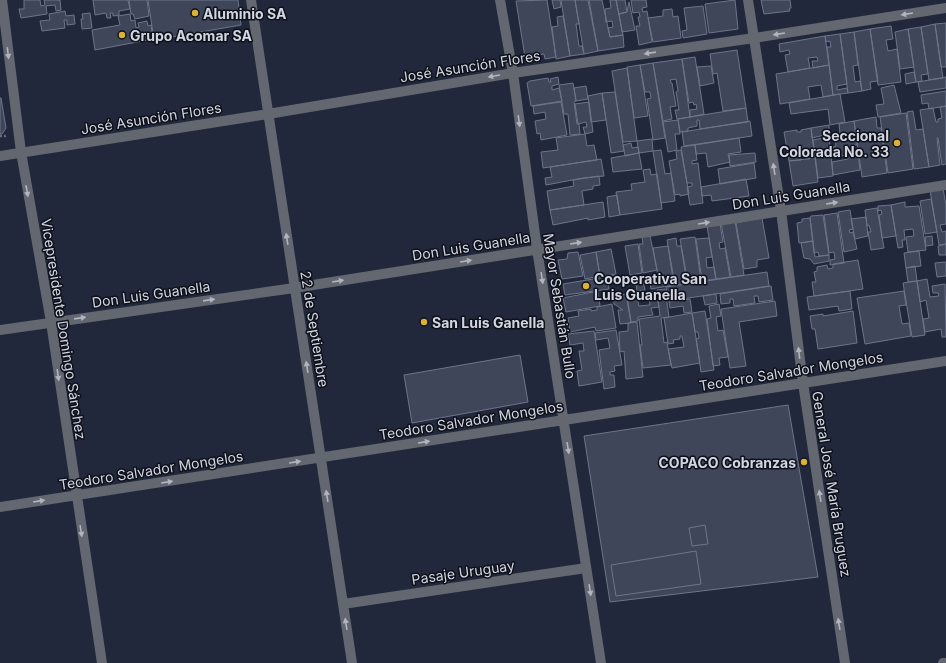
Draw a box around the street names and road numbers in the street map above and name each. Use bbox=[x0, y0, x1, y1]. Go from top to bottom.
street label: José Asunción Flores bbox=[398, 46, 542, 86]
street label: José Asunción Flores bbox=[79, 98, 223, 138]
street label: Don Luis Guanella bbox=[731, 177, 851, 213]
street label: Vicepresidente Domingo Sánchez bbox=[38, 217, 90, 441]
street label: Don Luis Guanella bbox=[411, 228, 531, 264]
street label: Mayor Sebastián Bullo bbox=[540, 232, 580, 380]
street label: 22 de Septiembre bbox=[297, 270, 333, 388]
street label: Don Luis Guanella bbox=[91, 277, 211, 311]
street label: Teodoro Salvador Mongelos bbox=[698, 348, 884, 394]
street label: General José María Bruguez bbox=[809, 390, 855, 578]
street label: Teodoro Salvador Mongelos bbox=[378, 397, 564, 443]
street label: Teodoro Salvador Mongelos bbox=[58, 447, 244, 493]
street label: Pasaje Uruguay bbox=[410, 556, 516, 588]

